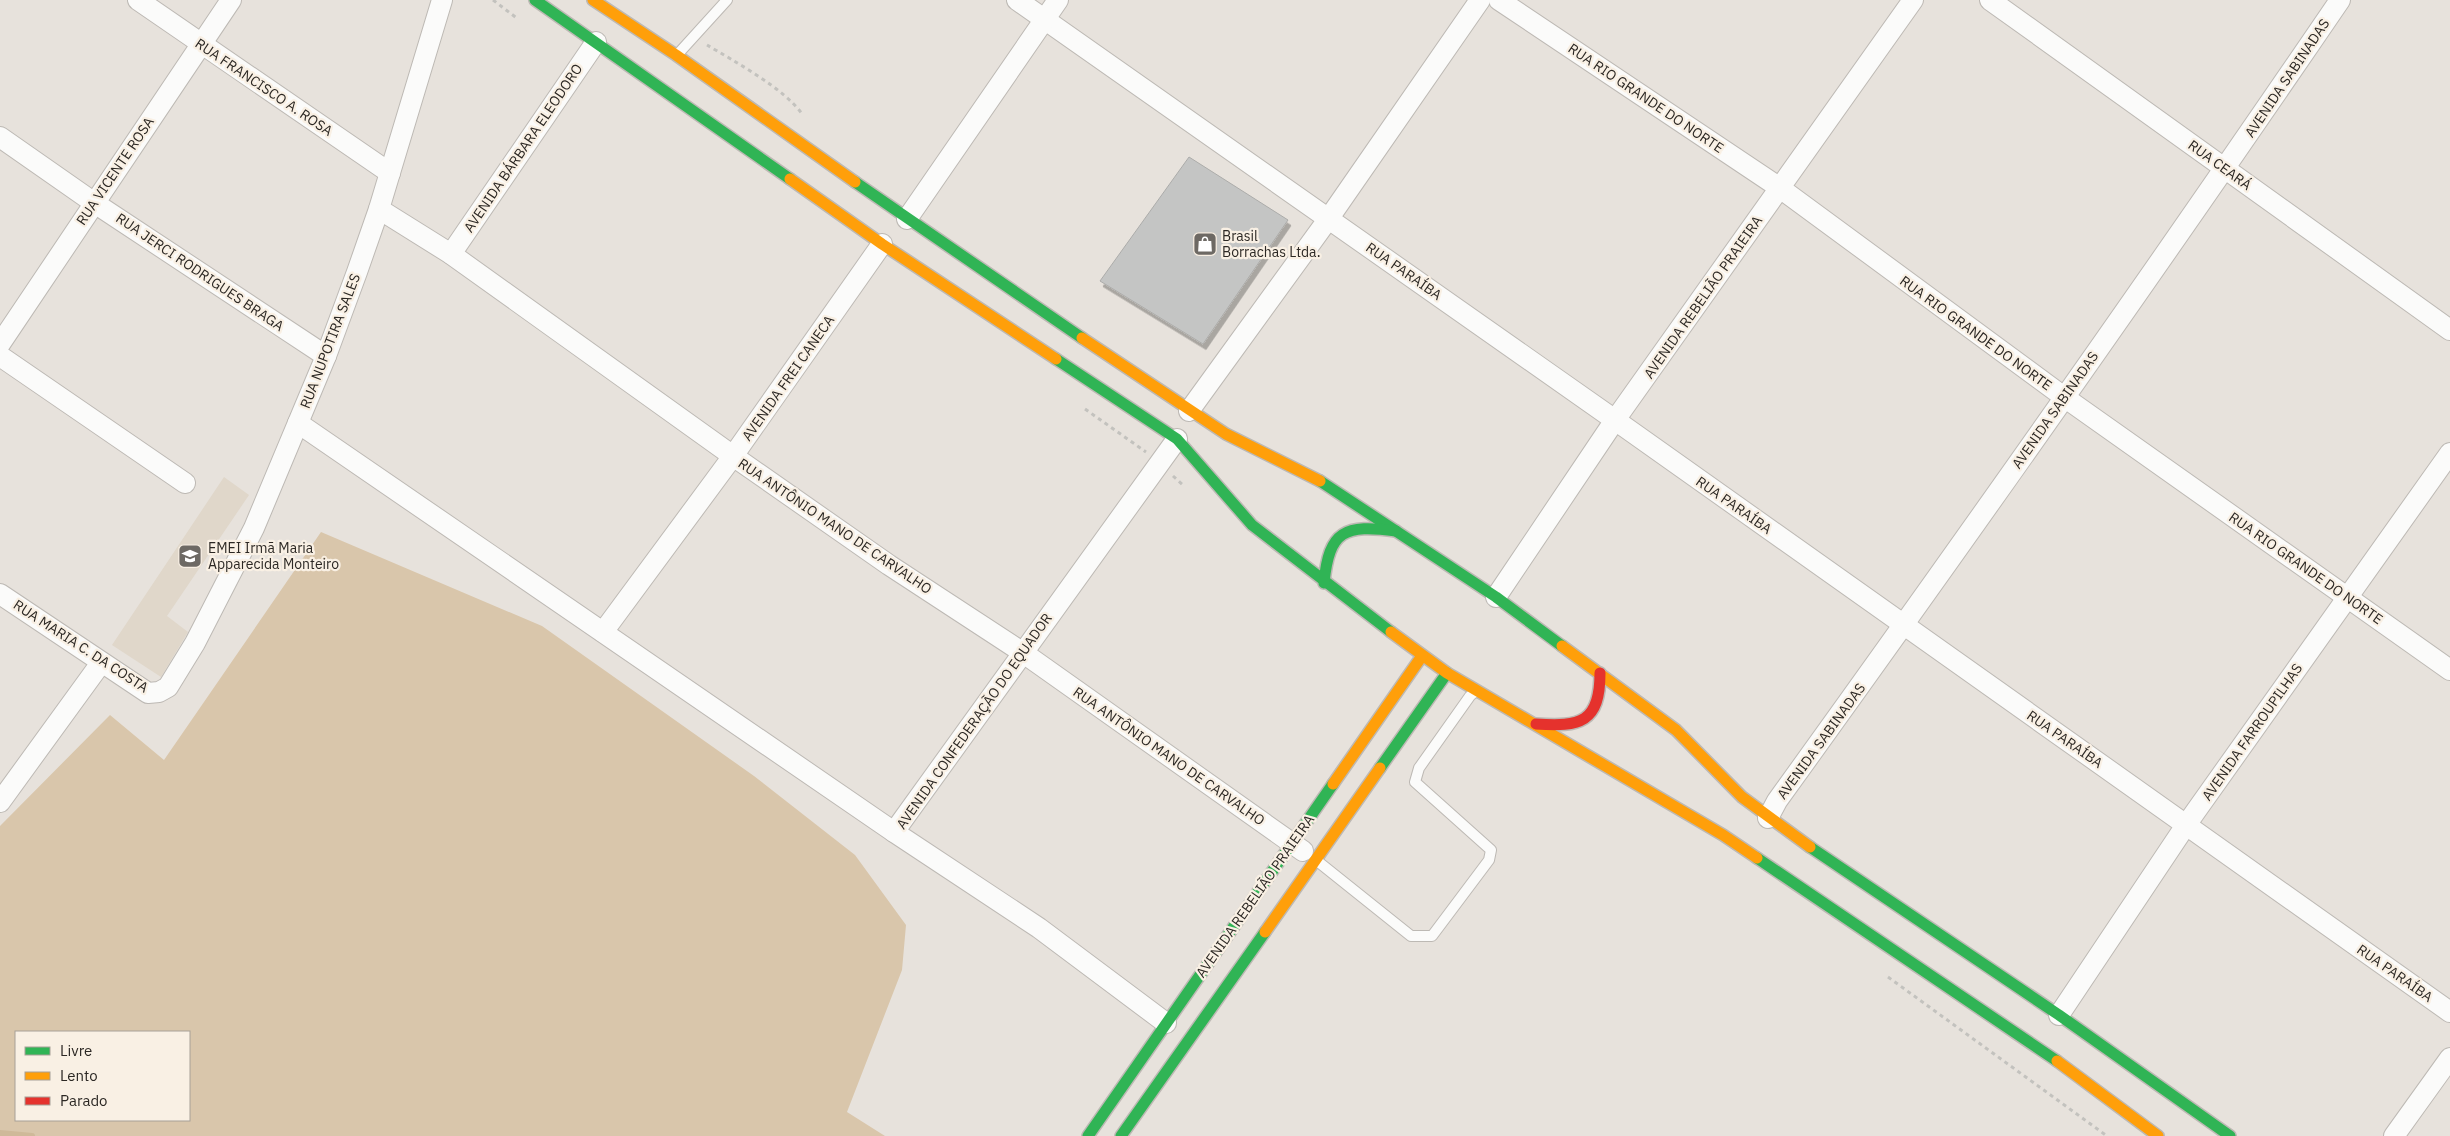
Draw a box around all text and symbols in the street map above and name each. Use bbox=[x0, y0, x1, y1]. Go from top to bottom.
street label: AVENIDA SABINADAS bbox=[2241, 15, 2333, 141]
street label: RUA FRANCISCO A. ROSA bbox=[192, 34, 336, 140]
street label: RUA RIO GRANDE DO NORTE bbox=[1565, 39, 1727, 157]
street label: AVENIDA BÁRBARA ELEODORO bbox=[459, 60, 586, 236]
street label: RUA VICENTE ROSA bbox=[72, 113, 158, 229]
street label: RUA CEARÁ bbox=[2185, 135, 2256, 194]
street label: RUA JERCI RODRIGUES BRAGA bbox=[112, 209, 288, 335]
street label: AVENIDA REBELIÃO PRAIEIRA bbox=[1640, 212, 1766, 382]
place label: Brasil Borrachas Ltda. bbox=[1222, 227, 1321, 261]
shop icon: Brasil Borrachas Ltda. bbox=[1192, 231, 1218, 257]
street label: RUA PARAÍBA bbox=[1363, 237, 1446, 304]
street label: RUA NUPOTIRA SALES bbox=[296, 271, 364, 411]
street label: RUA RIO GRANDE DO NORTE bbox=[1896, 272, 2056, 394]
street label: AVENIDA FREI CANECA bbox=[738, 312, 838, 444]
street label: AVENIDA SABINADAS bbox=[2008, 348, 2102, 472]
street label: RUA ANTÔNIO MANO DE CARVALHO bbox=[735, 453, 936, 598]
street label: RUA PARAÍBA bbox=[1693, 471, 1776, 538]
street label: RUA RIO GRANDE DO NORTE bbox=[2226, 508, 2386, 628]
place label: EMEI Irmã Maria Apparecida Monteiro bbox=[208, 539, 339, 573]
school or university icon: EMEI Irmã Maria Apparecida Monteiro bbox=[177, 543, 203, 569]
street label: RUA MARIA C. DA COSTA bbox=[10, 596, 152, 696]
street label: AVENIDA CONFEDERAÇÃO DO EQUADOR bbox=[892, 609, 1056, 832]
street label: AVENIDA FARROUPILHAS bbox=[2198, 660, 2306, 804]
street label: AVENIDA SABINADAS bbox=[1773, 679, 1869, 803]
street label: RUA ANTÔNIO MANO DE CARVALHO bbox=[1070, 682, 1269, 829]
street label: RUA PARAÍBA bbox=[2024, 705, 2107, 772]
street label: AVENIDA REBELIÃO PRAIEIRA bbox=[1192, 811, 1318, 981]
street label: RUA PARAÍBA bbox=[2354, 939, 2437, 1006]
legend bbox=[15, 1031, 190, 1121]
text: Livre bbox=[60, 1041, 92, 1060]
text: Lento bbox=[60, 1066, 98, 1085]
text: Parado bbox=[60, 1091, 108, 1110]

